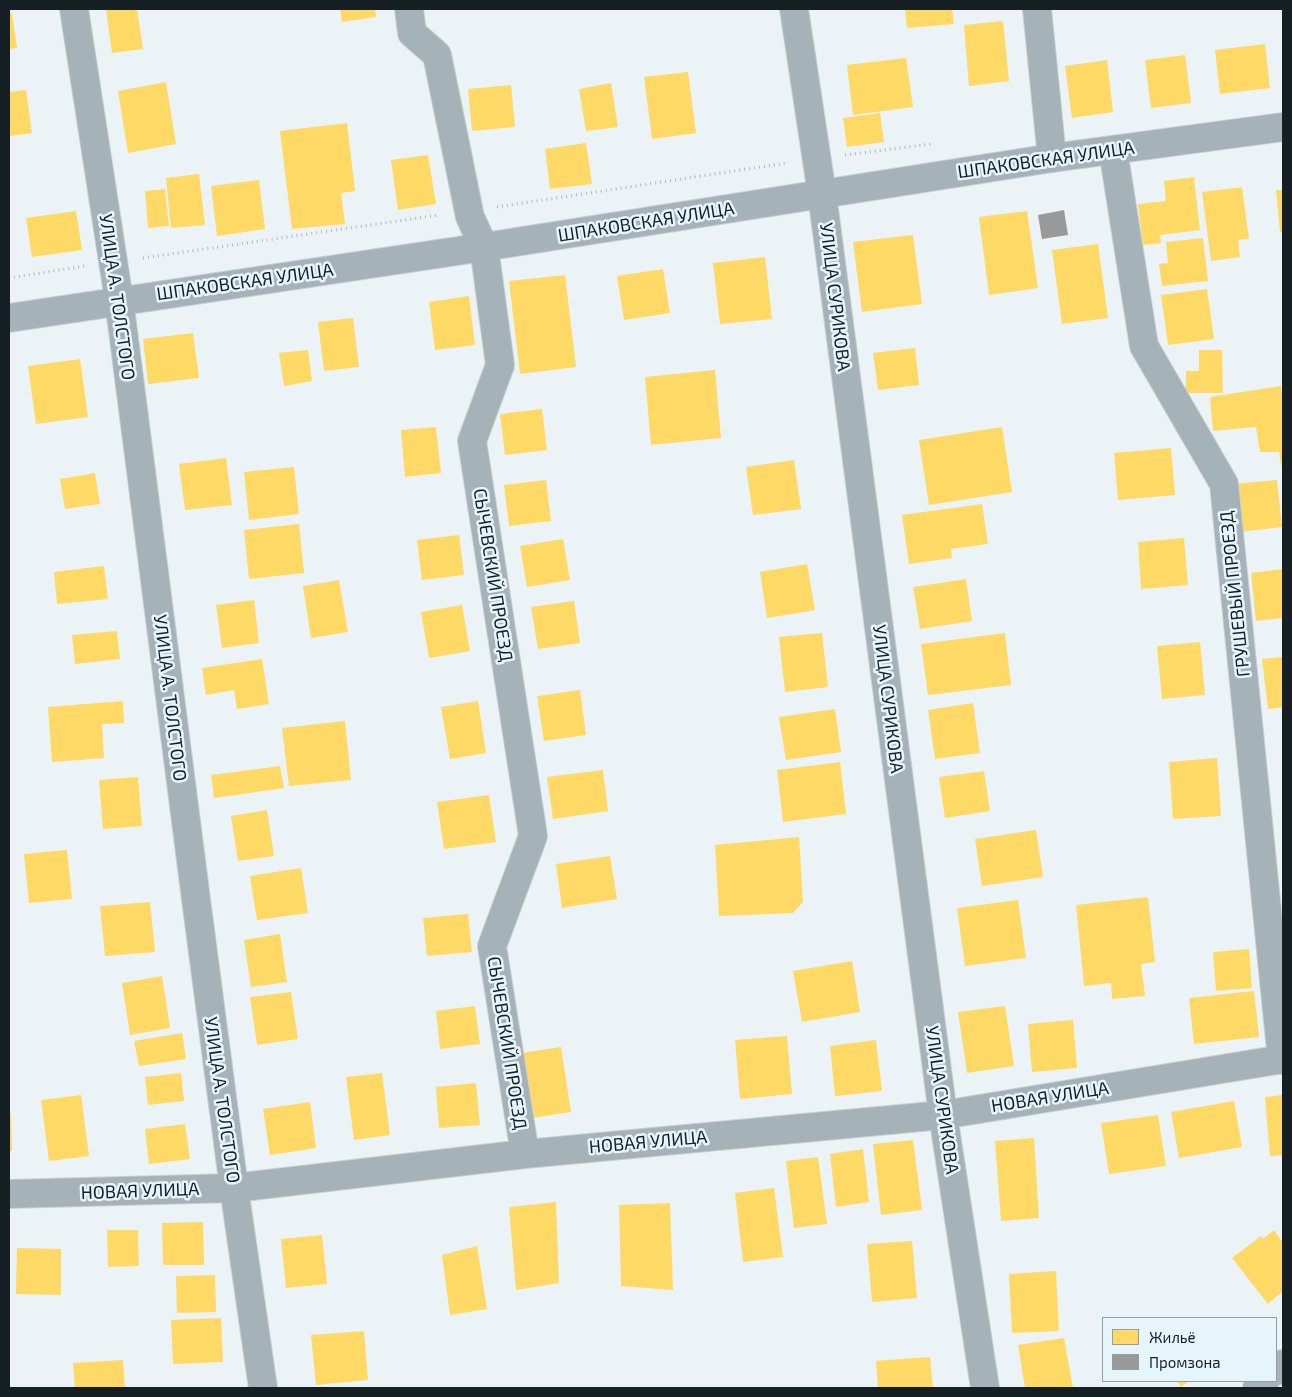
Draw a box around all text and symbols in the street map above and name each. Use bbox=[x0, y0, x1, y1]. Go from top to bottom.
street label: ШПАКОВСКАЯ УЛИЦА bbox=[956, 137, 1136, 183]
street label: ШПАКОВСКАЯ УЛИЦА bbox=[556, 197, 736, 247]
street label: УЛИЦА А. ТОЛСТОГО bbox=[95, 212, 139, 382]
street label: УЛИЦА СУРИКОВА bbox=[815, 221, 855, 373]
street label: ШПАКОВСКАЯ УЛИЦА bbox=[155, 259, 335, 305]
street label: СЫЧЕВСКИЙ ПРОЕЗД bbox=[469, 487, 517, 663]
street label: ГРУШЕВЫЙ ПРОЕЗД bbox=[1216, 510, 1254, 678]
street label: УЛИЦА А. ТОЛСТОГО bbox=[149, 613, 191, 783]
street label: УЛИЦА СУРИКОВА bbox=[868, 623, 908, 775]
street label: СЫЧЕВСКИЙ ПРОЕЗД bbox=[483, 955, 531, 1131]
street label: УЛИЦА А. ТОЛСТОГО bbox=[200, 1015, 244, 1185]
street label: УЛИЦА СУРИКОВА bbox=[921, 1024, 963, 1176]
street label: НОВАЯ УЛИЦА bbox=[990, 1077, 1110, 1117]
street label: НОВАЯ УЛИЦА bbox=[588, 1126, 708, 1158]
street label: НОВАЯ УЛИЦА bbox=[80, 1178, 200, 1204]
legend bbox=[1102, 1317, 1277, 1382]
text: Жильё bbox=[1149, 1328, 1196, 1346]
text: Промзона bbox=[1149, 1353, 1221, 1371]

